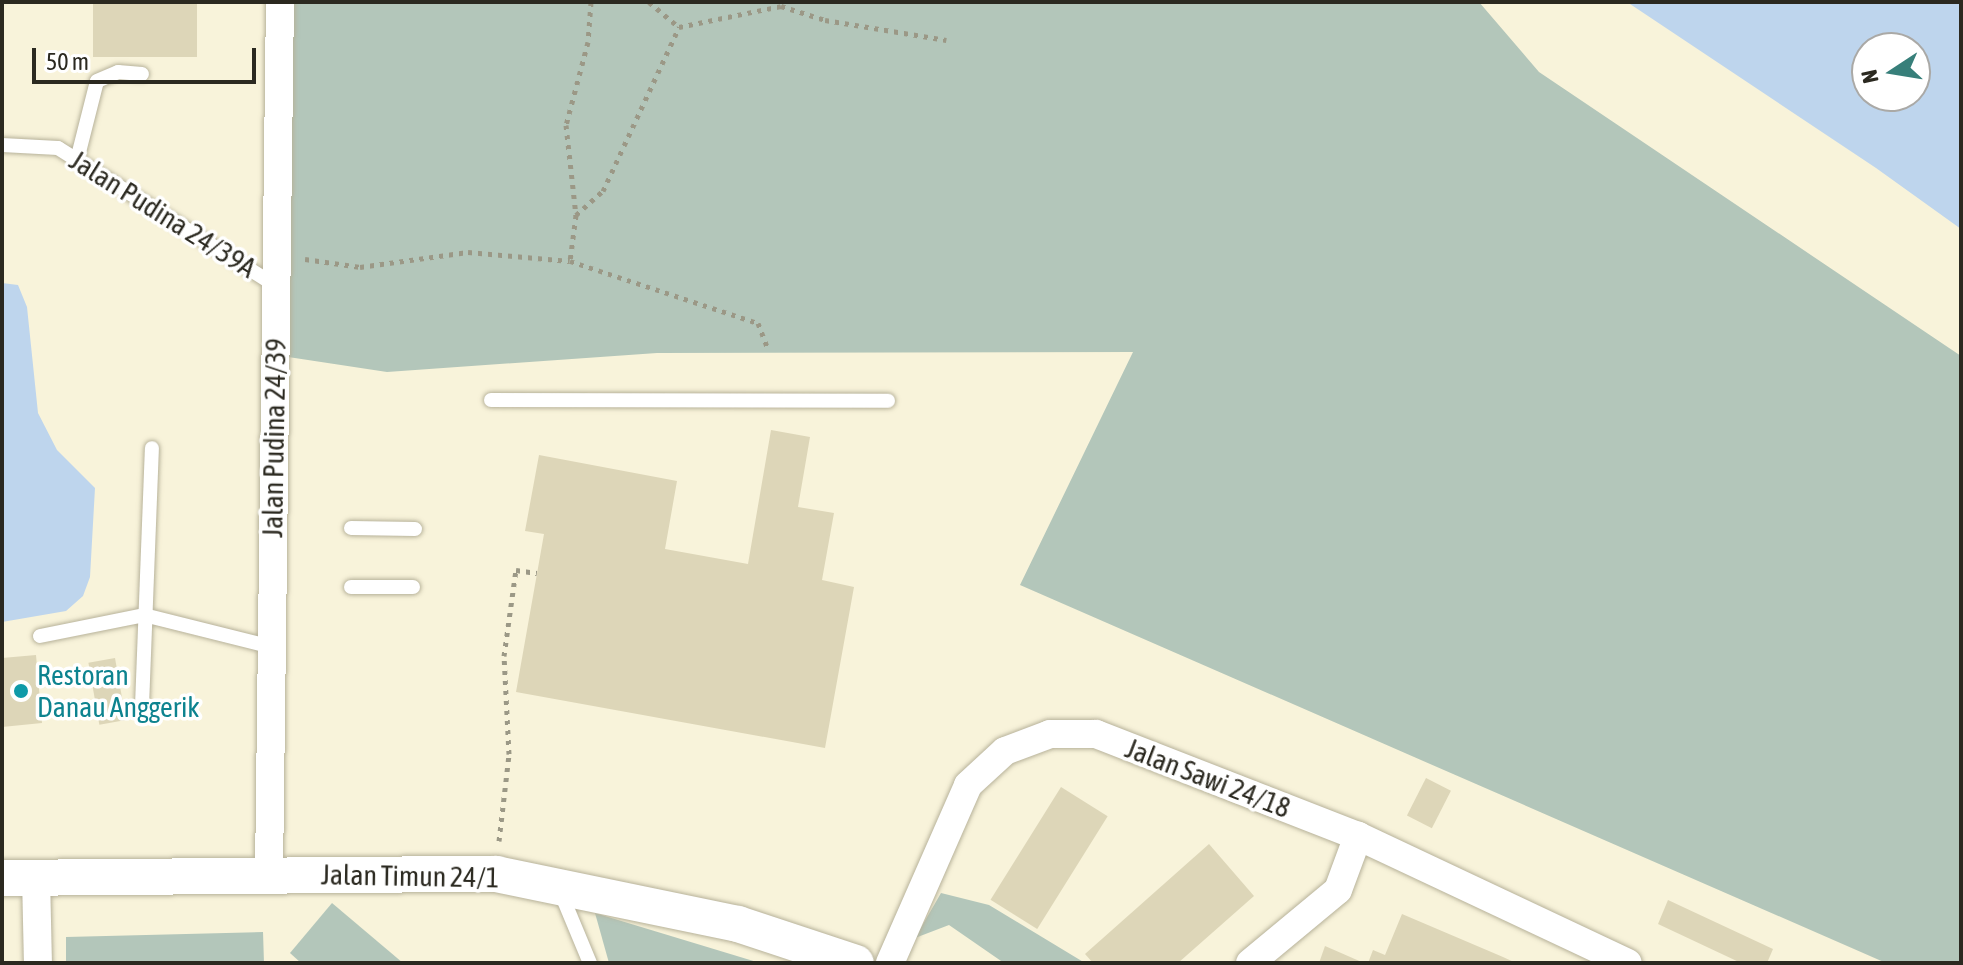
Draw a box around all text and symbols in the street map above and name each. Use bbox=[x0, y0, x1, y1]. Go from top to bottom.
scale bar bbox=[36, 32, 260, 82]
north arrow bbox=[1851, 32, 1931, 112]
text: 50 m bbox=[46, 48, 89, 75]
text: N bbox=[1855, 68, 1884, 86]
street label: Jalan Pudina 24/39A bbox=[64, 143, 262, 285]
street label: Jalan Pudina 24/39 bbox=[255, 338, 293, 538]
place label: Restoran Danau Anggerik bbox=[37, 658, 200, 724]
marker: Restoran Danau Anggerik bbox=[12, 682, 30, 700]
street label: Jalan Sawi 24/18 bbox=[1121, 731, 1295, 825]
street label: Jalan Timun 24/1 bbox=[321, 858, 499, 894]

